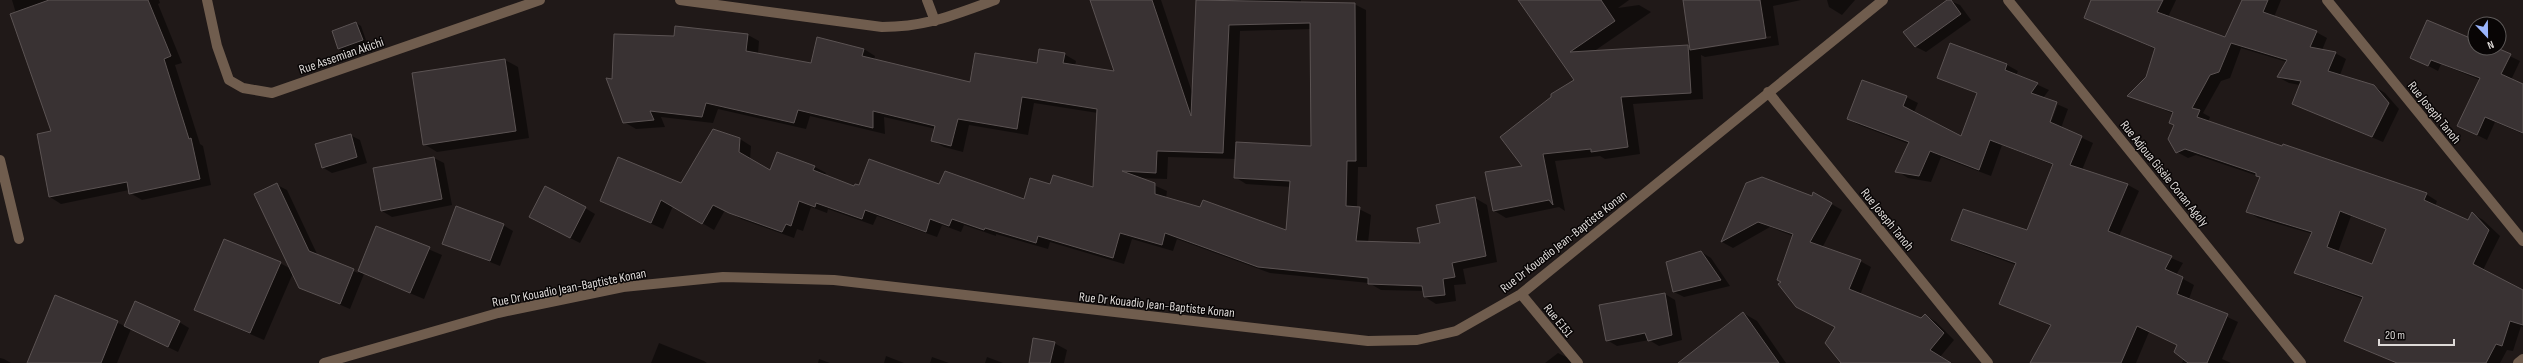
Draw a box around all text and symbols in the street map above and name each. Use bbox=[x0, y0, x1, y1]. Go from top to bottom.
north arrow bbox=[2467, 16, 2507, 56]
street label: Rue Assemian Akichi bbox=[297, 34, 386, 78]
text: N bbox=[2485, 38, 2496, 52]
street label: Rue Joseph Tanoh bbox=[2404, 78, 2464, 147]
street label: Rue Adjoua Gisèle Conan Agoly bbox=[2117, 117, 2212, 230]
street label: Rue Joseph Tanoh bbox=[1857, 185, 1917, 254]
street label: Rue Dr Kouadio Jean-Baptiste Konan bbox=[1497, 187, 1630, 296]
street label: Rue Dr Kouadio Jean-Baptiste Konan bbox=[491, 265, 648, 311]
street label: Rue Dr Kouadio Jean-Baptiste Konan bbox=[1078, 289, 1236, 321]
street label: Rue E151 bbox=[1540, 301, 1577, 341]
scale bar bbox=[2379, 321, 2454, 347]
text: 20 m bbox=[2385, 328, 2405, 343]

